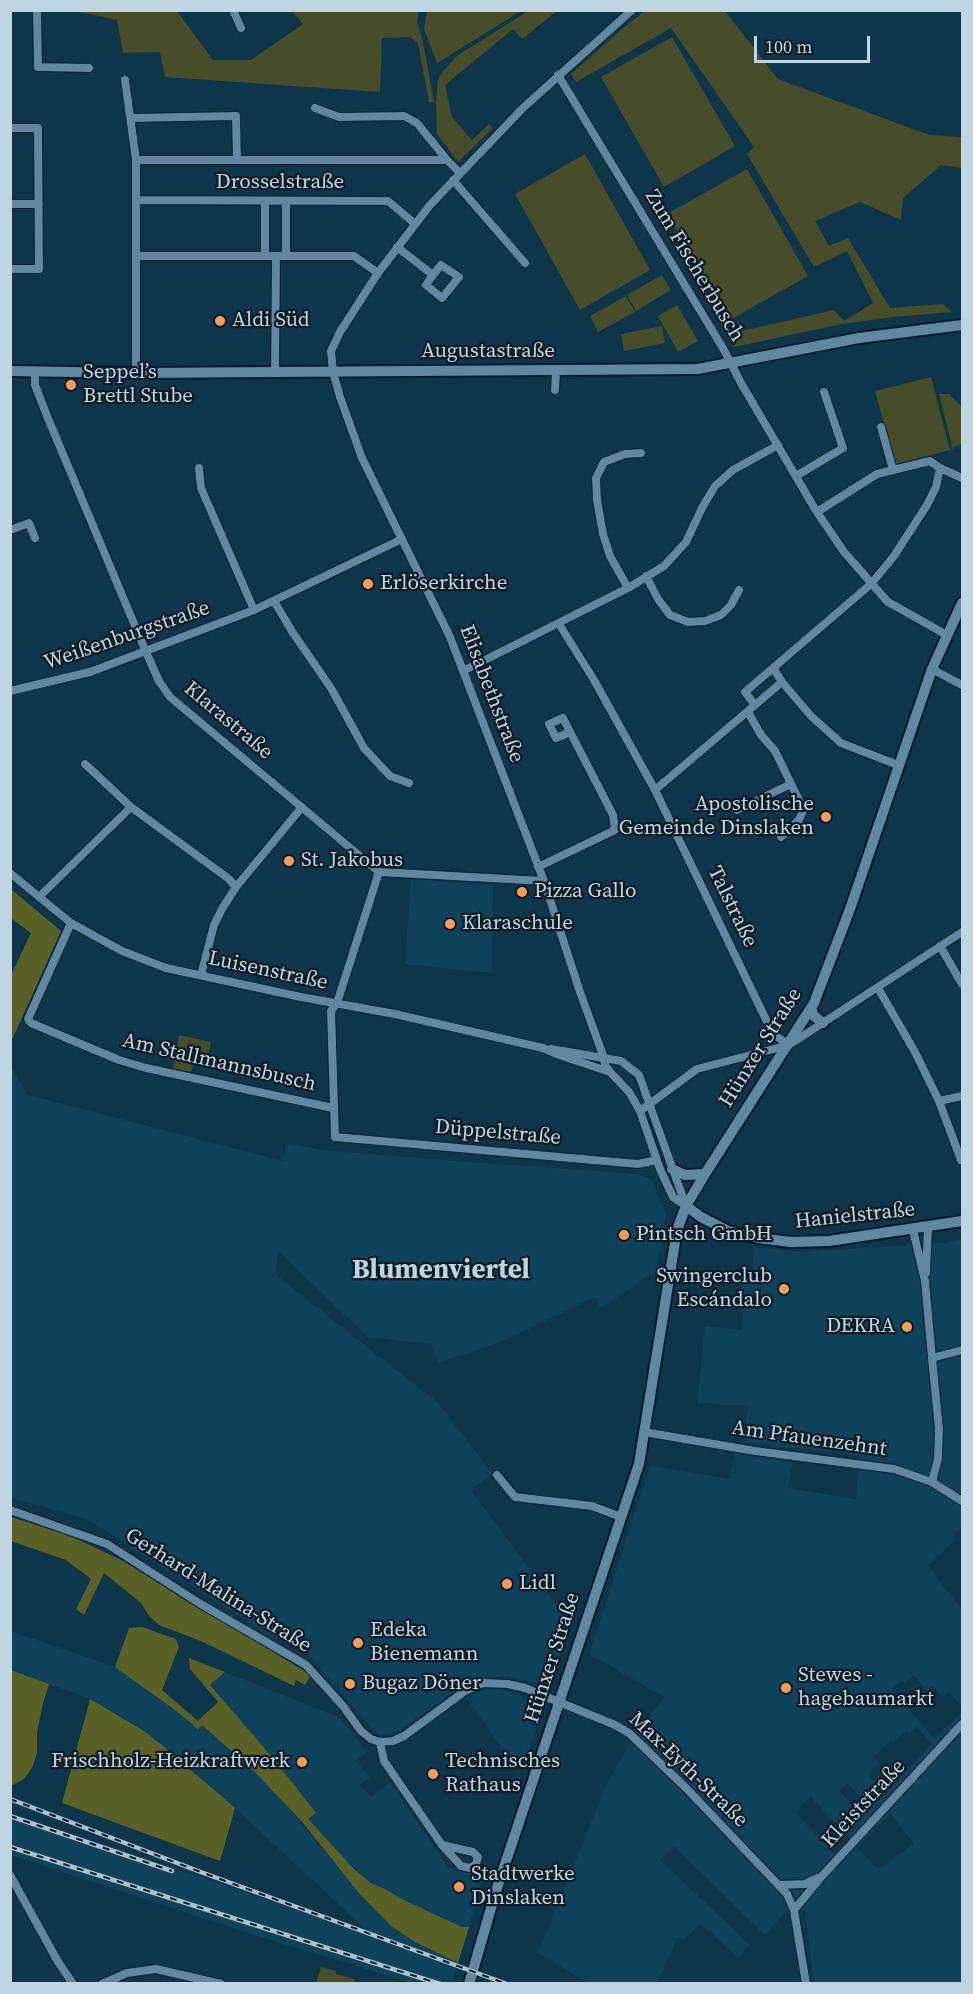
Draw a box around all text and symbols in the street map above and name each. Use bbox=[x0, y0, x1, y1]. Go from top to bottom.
scale bar bbox=[757, 24, 872, 62]
text: 100 m bbox=[765, 34, 812, 59]
street label: Drosselstraße bbox=[216, 170, 344, 196]
street label: Zum Fischerbusch bbox=[639, 186, 749, 346]
place label: Aldi Süd bbox=[232, 308, 310, 334]
marker: Aldi Süd bbox=[213, 314, 227, 328]
street label: Augustastraße bbox=[421, 339, 555, 365]
place label: Seppel’s Brettl Stube bbox=[83, 360, 193, 410]
marker: Seppel’s Brettl Stube bbox=[64, 378, 78, 392]
place label: Erlöserkirche bbox=[380, 571, 507, 597]
marker: Erlöserkirche bbox=[361, 577, 375, 591]
street label: Weißenburgstraße bbox=[41, 596, 213, 676]
street label: Elisabethstraße bbox=[453, 621, 529, 767]
street label: Klarastraße bbox=[178, 677, 278, 765]
place label: Apostolische Gemeinde Dinslaken bbox=[619, 792, 814, 842]
marker: Apostolische Gemeinde Dinslaken bbox=[819, 810, 833, 824]
place label: St. Jakobus bbox=[301, 848, 403, 874]
marker: St. Jakobus bbox=[282, 854, 296, 868]
street label: Talstraße bbox=[702, 862, 762, 952]
place label: Pizza Gallo bbox=[534, 879, 637, 905]
marker: Pizza Gallo bbox=[515, 885, 529, 899]
place label: Klaraschule bbox=[462, 911, 573, 937]
marker: Klaraschule bbox=[443, 917, 457, 931]
street label: Luisenstraße bbox=[206, 946, 330, 996]
street label: Hünxer Straße bbox=[714, 984, 808, 1112]
street label: Am Stallmannsbusch bbox=[120, 1028, 318, 1098]
street label: Düppelstraße bbox=[434, 1115, 562, 1151]
street label: Hanielstraße bbox=[794, 1197, 916, 1235]
place label: Pintsch GmbH bbox=[636, 1222, 772, 1248]
marker: Pintsch GmbH bbox=[617, 1228, 631, 1242]
district label: Blumenviertel bbox=[352, 1255, 530, 1287]
place label: Swingerclub Escándalo bbox=[656, 1264, 772, 1314]
marker: Swingerclub Escándalo bbox=[777, 1282, 791, 1296]
place label: DEKRA bbox=[826, 1314, 895, 1340]
marker: DEKRA bbox=[900, 1320, 914, 1334]
street label: Am Pfauenzehnt bbox=[730, 1416, 888, 1462]
street label: Gerhard-Malina-Straße bbox=[120, 1523, 316, 1659]
place label: Lidl bbox=[519, 1571, 556, 1597]
marker: Lidl bbox=[500, 1577, 514, 1591]
street label: Hünxer Straße bbox=[520, 1589, 586, 1727]
place label: Edeka Bienemann bbox=[370, 1618, 479, 1668]
marker: Edeka Bienemann bbox=[351, 1636, 365, 1650]
place label: Stewes - hagebaumarkt bbox=[798, 1663, 934, 1713]
place label: Bugaz Döner bbox=[362, 1671, 481, 1697]
marker: Bugaz Döner bbox=[343, 1677, 357, 1691]
marker: Stewes - hagebaumarkt bbox=[779, 1681, 793, 1695]
street label: Max-Eyth-Straße bbox=[623, 1707, 753, 1833]
place label: Frischholz-Heizkraftwerk bbox=[51, 1749, 290, 1775]
place label: Technisches Rathaus bbox=[445, 1749, 560, 1799]
marker: Frischholz-Heizkraftwerk bbox=[295, 1755, 309, 1769]
street label: Kleiststraße bbox=[817, 1755, 911, 1853]
marker: Technisches Rathaus bbox=[426, 1767, 440, 1781]
place label: Stadtwerke Dinslaken bbox=[471, 1862, 575, 1912]
marker: Stadtwerke Dinslaken bbox=[452, 1880, 466, 1894]

